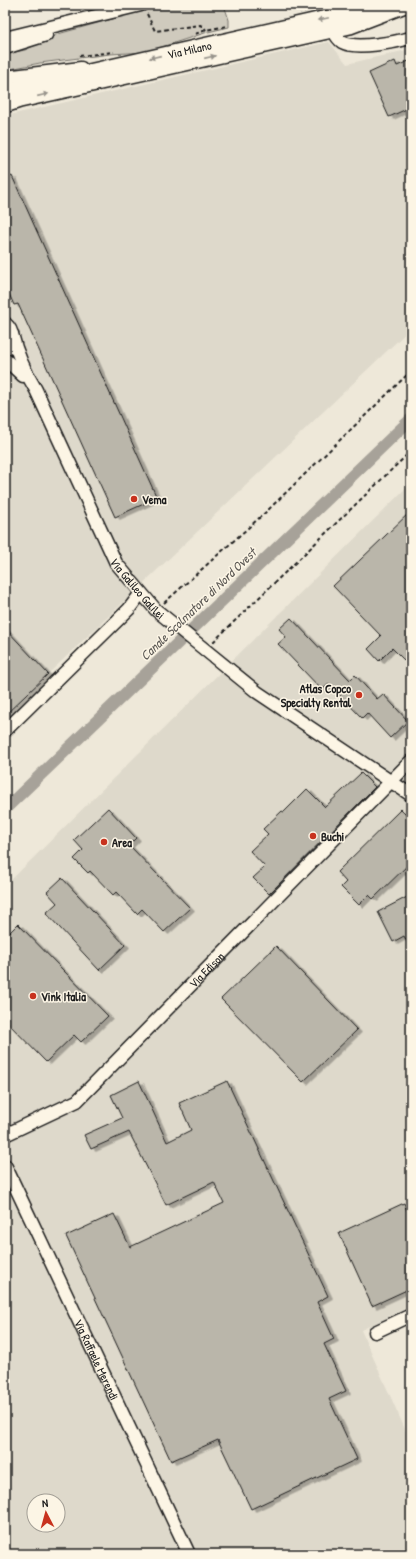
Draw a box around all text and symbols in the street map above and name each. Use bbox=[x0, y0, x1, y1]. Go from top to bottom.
one-way arrow bbox=[317, 16, 329, 22]
street label: Via Milano bbox=[166, 36, 213, 62]
one-way arrow bbox=[204, 53, 217, 59]
one-way arrow bbox=[149, 54, 161, 60]
one-way arrow bbox=[37, 91, 49, 97]
place label: Vema bbox=[142, 491, 167, 508]
marker: Vema bbox=[129, 494, 139, 504]
water label: Canale Scolmatore di Nord Ovest bbox=[136, 542, 262, 664]
street label: Via Galileo Galilei bbox=[106, 555, 169, 623]
place label: Atlas Copco Specialty Rental bbox=[281, 680, 352, 712]
marker: Atlas Copco Specialty Rental bbox=[354, 690, 364, 700]
place label: Buchi bbox=[321, 828, 345, 845]
marker: Buchi bbox=[308, 831, 318, 841]
place label: Area bbox=[112, 834, 132, 851]
marker: Area bbox=[99, 837, 109, 847]
street label: Via Edison bbox=[185, 948, 228, 991]
place label: Vink Italia bbox=[41, 988, 86, 1005]
marker: Vink Italia bbox=[28, 991, 38, 1001]
street label: Via Raffaele Merendi bbox=[70, 1316, 123, 1403]
north arrow bbox=[26, 1493, 66, 1533]
text: N bbox=[41, 1496, 49, 1510]

